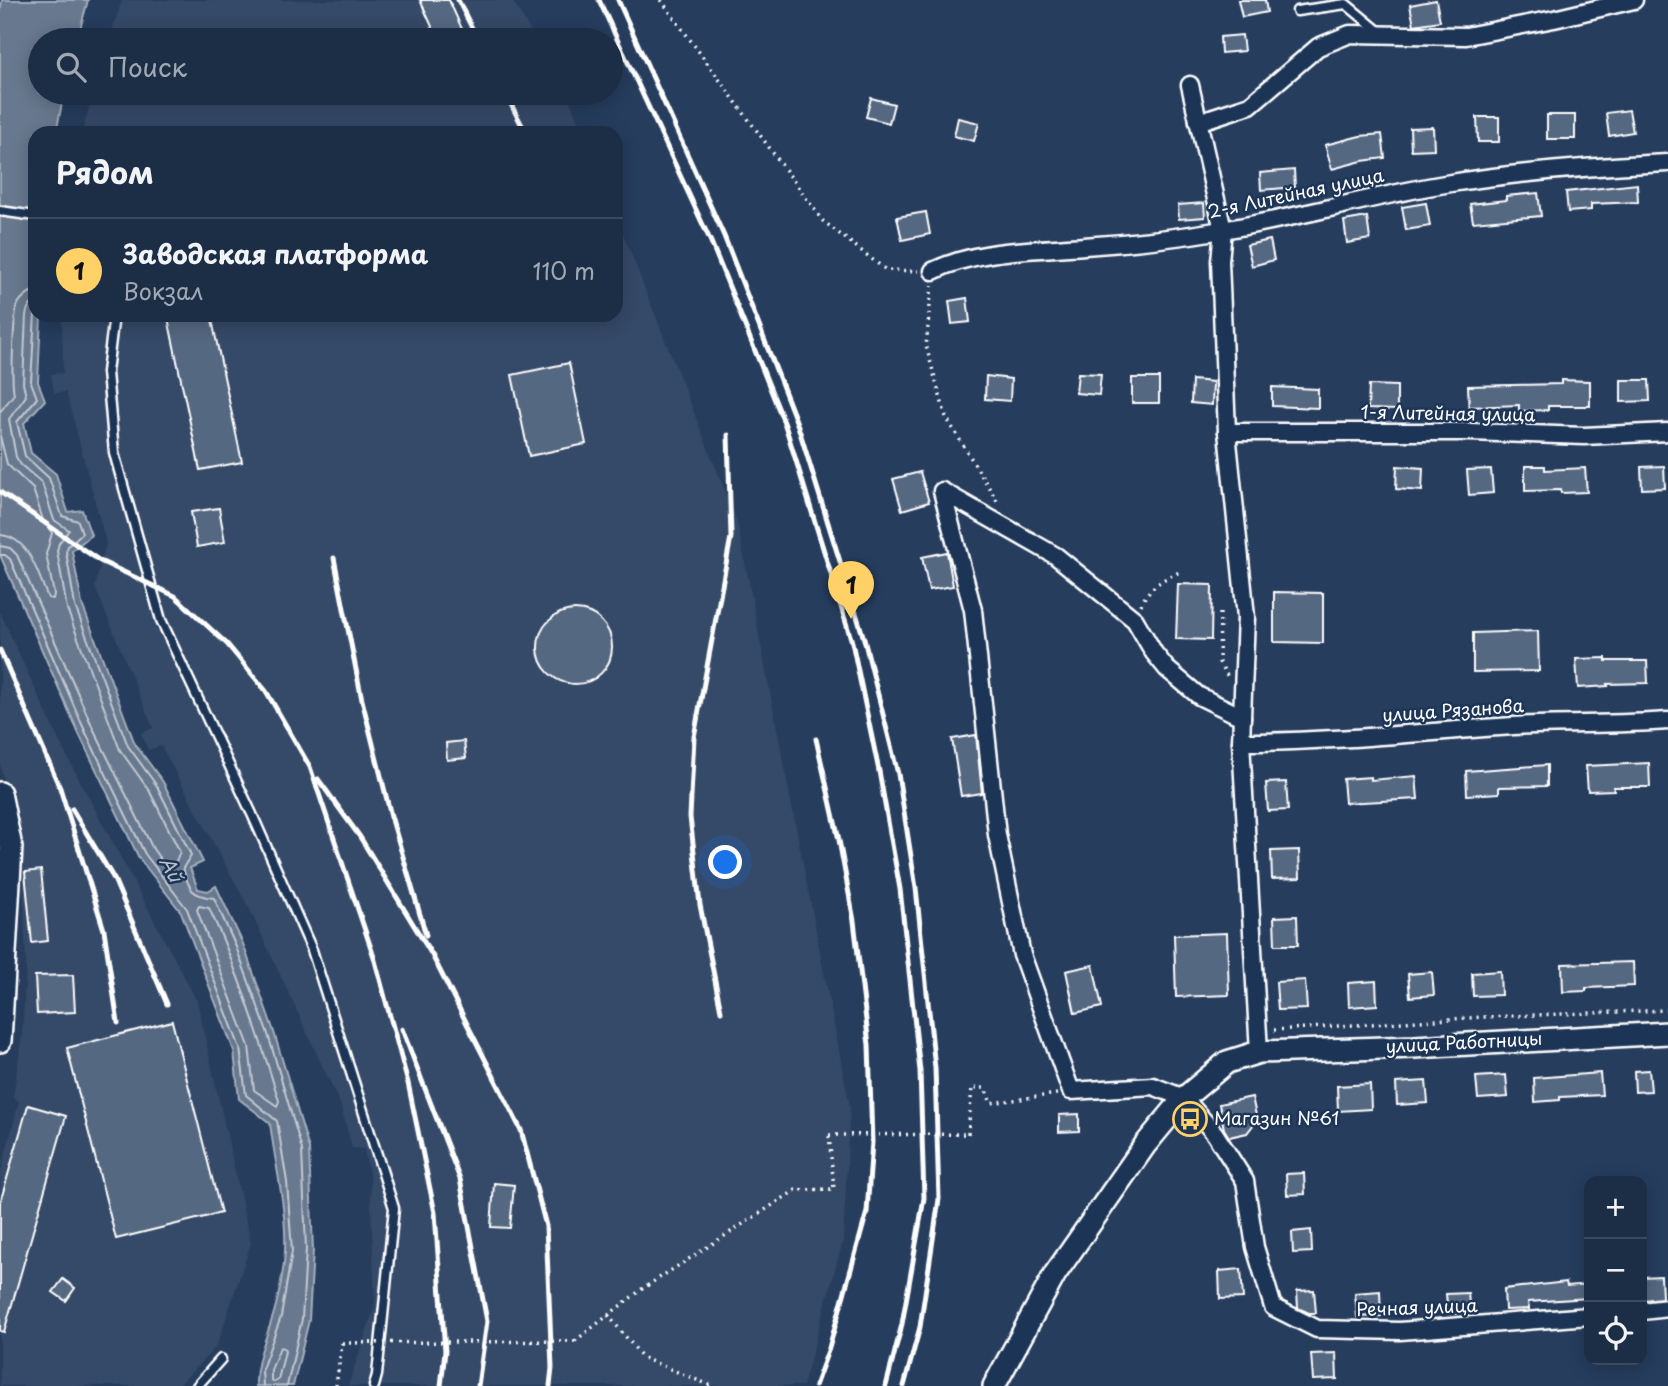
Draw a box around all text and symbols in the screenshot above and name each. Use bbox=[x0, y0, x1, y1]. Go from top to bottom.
search box bbox=[28, 28, 623, 105]
text: Поиск bbox=[108, 47, 187, 86]
icon: search bbox=[52, 48, 90, 86]
text: Рядом bbox=[56, 149, 154, 194]
street label: 2-я Литейная улица bbox=[1205, 161, 1387, 224]
text: Заводская платформа bbox=[123, 234, 428, 273]
text: 1 bbox=[74, 253, 85, 288]
text: 110 m bbox=[533, 253, 595, 288]
text: Вокзал bbox=[123, 273, 203, 308]
street label: 1-я Литейная улица bbox=[1360, 397, 1536, 428]
pin: 1 bbox=[828, 561, 874, 619]
street label: улица Рязанова bbox=[1381, 691, 1525, 728]
your location bbox=[708, 845, 742, 879]
water label: Ай bbox=[153, 850, 191, 888]
street label: улица Работницы bbox=[1385, 1024, 1543, 1059]
bus stop icon: Магазин №61 bbox=[1171, 1100, 1209, 1138]
place label: Магазин №61 bbox=[1214, 1104, 1339, 1131]
map controls bbox=[1584, 1176, 1647, 1365]
button: + bbox=[1584, 1176, 1647, 1239]
button: − bbox=[1584, 1239, 1647, 1302]
street label: Речная улица bbox=[1356, 1291, 1479, 1322]
button: locate bbox=[1584, 1302, 1647, 1365]

